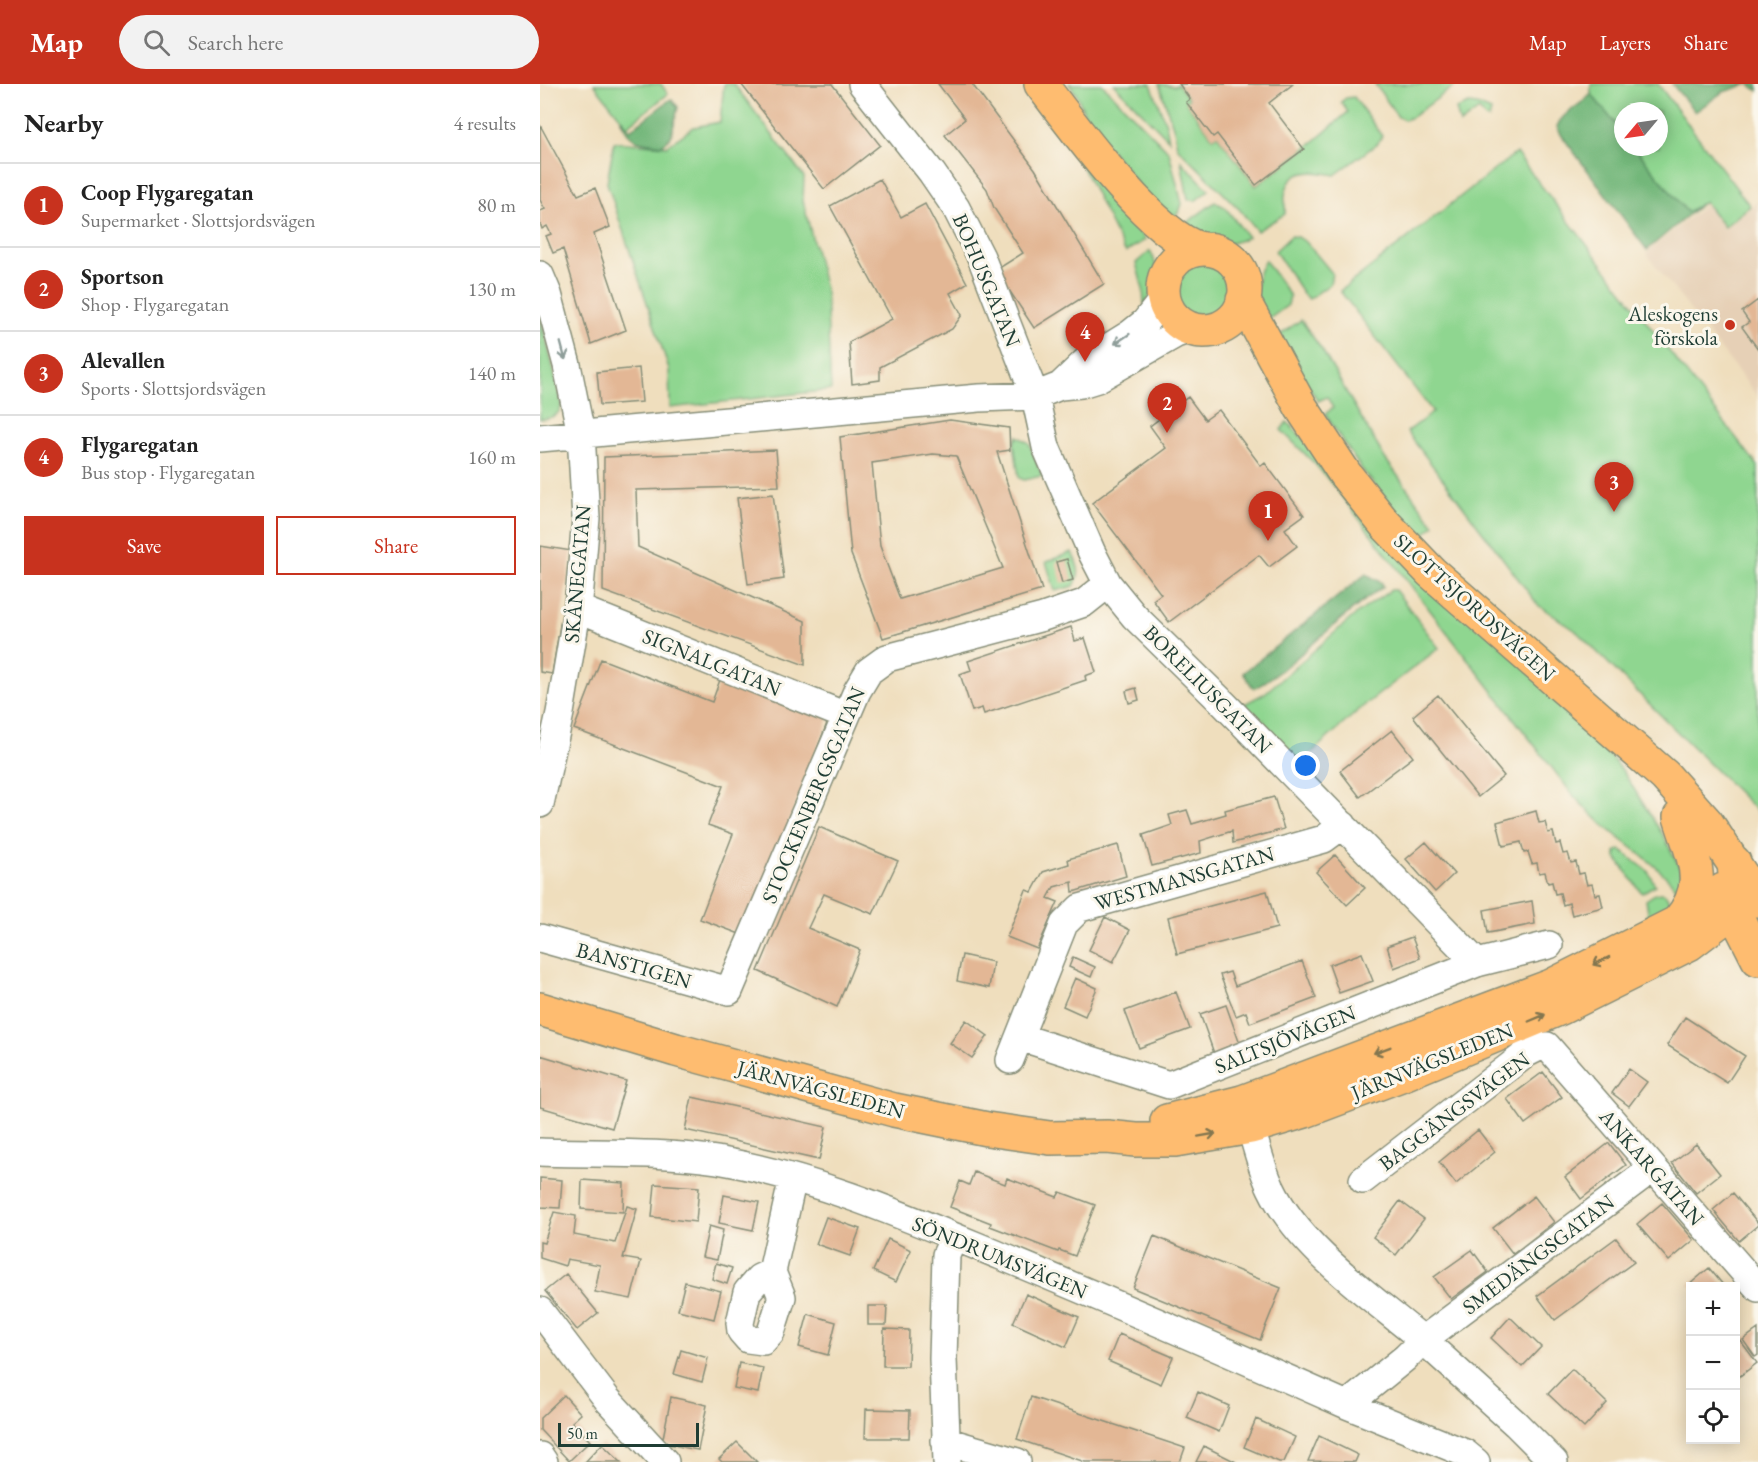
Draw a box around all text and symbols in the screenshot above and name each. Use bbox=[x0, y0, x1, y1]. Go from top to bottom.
search box bbox=[119, 15, 539, 69]
text: Map bbox=[30, 24, 83, 60]
icon: search bbox=[140, 26, 173, 59]
text: Search here bbox=[188, 28, 283, 57]
text: Map bbox=[1529, 29, 1567, 56]
text: Layers bbox=[1600, 29, 1651, 56]
text: Share bbox=[1684, 29, 1728, 56]
north arrow bbox=[1614, 102, 1668, 156]
text: Nearby bbox=[24, 106, 104, 140]
text: 4 results bbox=[453, 110, 516, 136]
text: Coop Flygaregatan bbox=[81, 178, 254, 207]
text: 1 bbox=[38, 192, 49, 218]
text: 80 m bbox=[477, 192, 516, 218]
text: Supermarket · Slottsjordsvägen bbox=[81, 207, 316, 233]
street label: BOHUSGATAN bbox=[947, 209, 1027, 351]
text: Sportson bbox=[81, 262, 164, 291]
text: 2 bbox=[38, 276, 49, 302]
text: 130 m bbox=[468, 276, 516, 302]
text: Shop · Flygaregatan bbox=[81, 291, 229, 317]
place label: Aleskogens förskola bbox=[1627, 300, 1719, 351]
pin: 4 bbox=[1066, 312, 1104, 362]
marker: Aleskogens förskola bbox=[1723, 318, 1737, 332]
one-way arrow bbox=[1115, 333, 1131, 345]
one-way arrow bbox=[558, 341, 570, 360]
text: Alevallen bbox=[81, 346, 165, 375]
text: 3 bbox=[38, 360, 49, 386]
text: 140 m bbox=[468, 360, 516, 386]
text: Sports · Slottsjordsvägen bbox=[81, 375, 266, 401]
pin: 2 bbox=[1148, 384, 1186, 433]
text: Flygaregatan bbox=[81, 430, 199, 459]
text: 4 bbox=[38, 444, 49, 470]
text: 160 m bbox=[468, 444, 516, 470]
text: Bus stop · Flygaregatan bbox=[81, 459, 255, 485]
pin: 3 bbox=[1594, 462, 1634, 512]
pin: 1 bbox=[1248, 492, 1288, 541]
street label: SKÅNEGATAN bbox=[558, 504, 597, 644]
button: Save bbox=[24, 516, 264, 575]
button: Share bbox=[276, 516, 516, 575]
street label: SLOTTSJORDSVÄGEN bbox=[1389, 527, 1562, 687]
street label: BORELIUSGATAN bbox=[1138, 619, 1278, 759]
street label: SIGNALGATAN bbox=[639, 622, 786, 702]
street label: STOCKENBERGSGATAN bbox=[755, 682, 871, 907]
your location bbox=[1291, 751, 1320, 780]
street label: WESTMANSGATAN bbox=[1091, 839, 1277, 917]
street label: BANSTIGEN bbox=[573, 936, 695, 994]
one-way arrow bbox=[1592, 956, 1610, 968]
street label: SALTSJÖVÄGEN bbox=[1211, 998, 1360, 1079]
one-way arrow bbox=[1528, 1012, 1546, 1023]
street label: JÄRNVÄGSLEDEN bbox=[1345, 1016, 1517, 1106]
street label: BAGGÄNGSVÄGEN bbox=[1373, 1045, 1535, 1177]
one-way arrow bbox=[1373, 1045, 1391, 1056]
street label: JÄRNVÄGSLEDEN bbox=[732, 1053, 908, 1124]
street label: ANKARGATAN bbox=[1593, 1102, 1710, 1231]
one-way arrow bbox=[1196, 1129, 1216, 1140]
street label: SMEDÄNGSGATAN bbox=[1457, 1188, 1620, 1320]
street label: SÖNDRUMSVÄGEN bbox=[908, 1210, 1092, 1305]
map controls bbox=[1686, 1282, 1740, 1444]
button: + bbox=[1686, 1282, 1740, 1336]
button: − bbox=[1686, 1336, 1740, 1390]
button: locate bbox=[1686, 1390, 1740, 1444]
scale bar bbox=[558, 1420, 699, 1448]
text: 50 m bbox=[567, 1423, 598, 1444]

